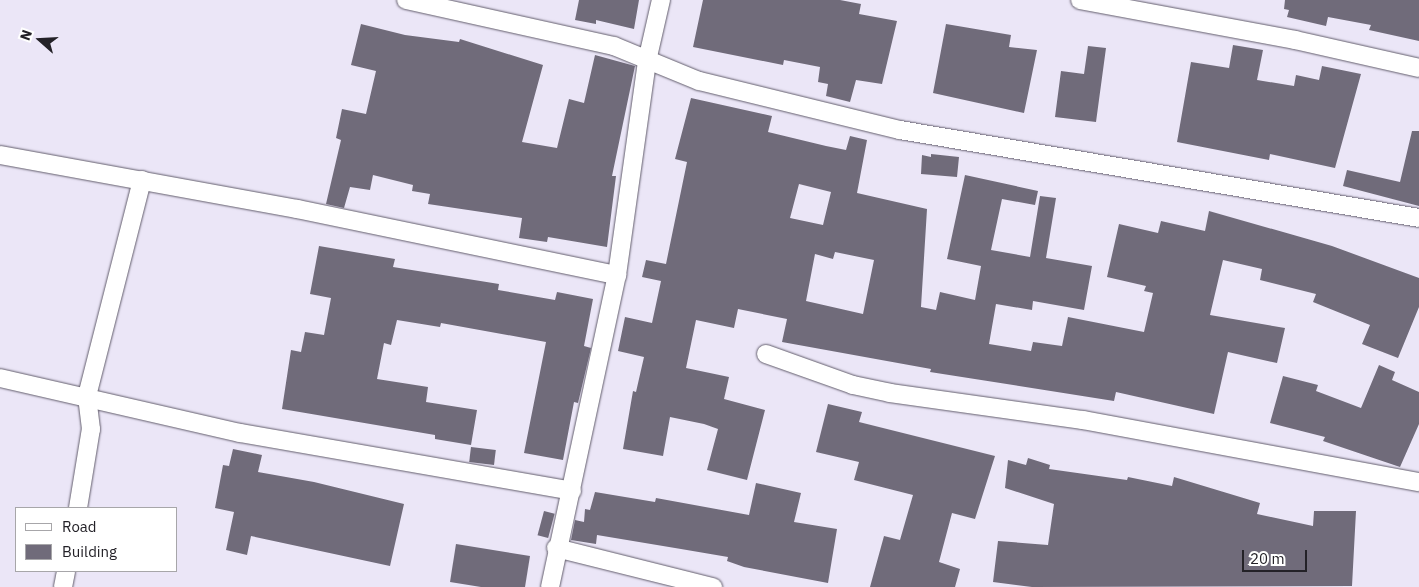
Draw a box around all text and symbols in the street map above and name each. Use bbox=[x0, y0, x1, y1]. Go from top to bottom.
north arrow bbox=[15, 15, 65, 65]
text: N bbox=[16, 27, 36, 43]
legend bbox=[15, 507, 178, 572]
text: Road bbox=[62, 517, 97, 536]
scale bar bbox=[1244, 540, 1309, 572]
text: Building bbox=[62, 542, 117, 561]
text: 20 m bbox=[1250, 549, 1285, 568]

